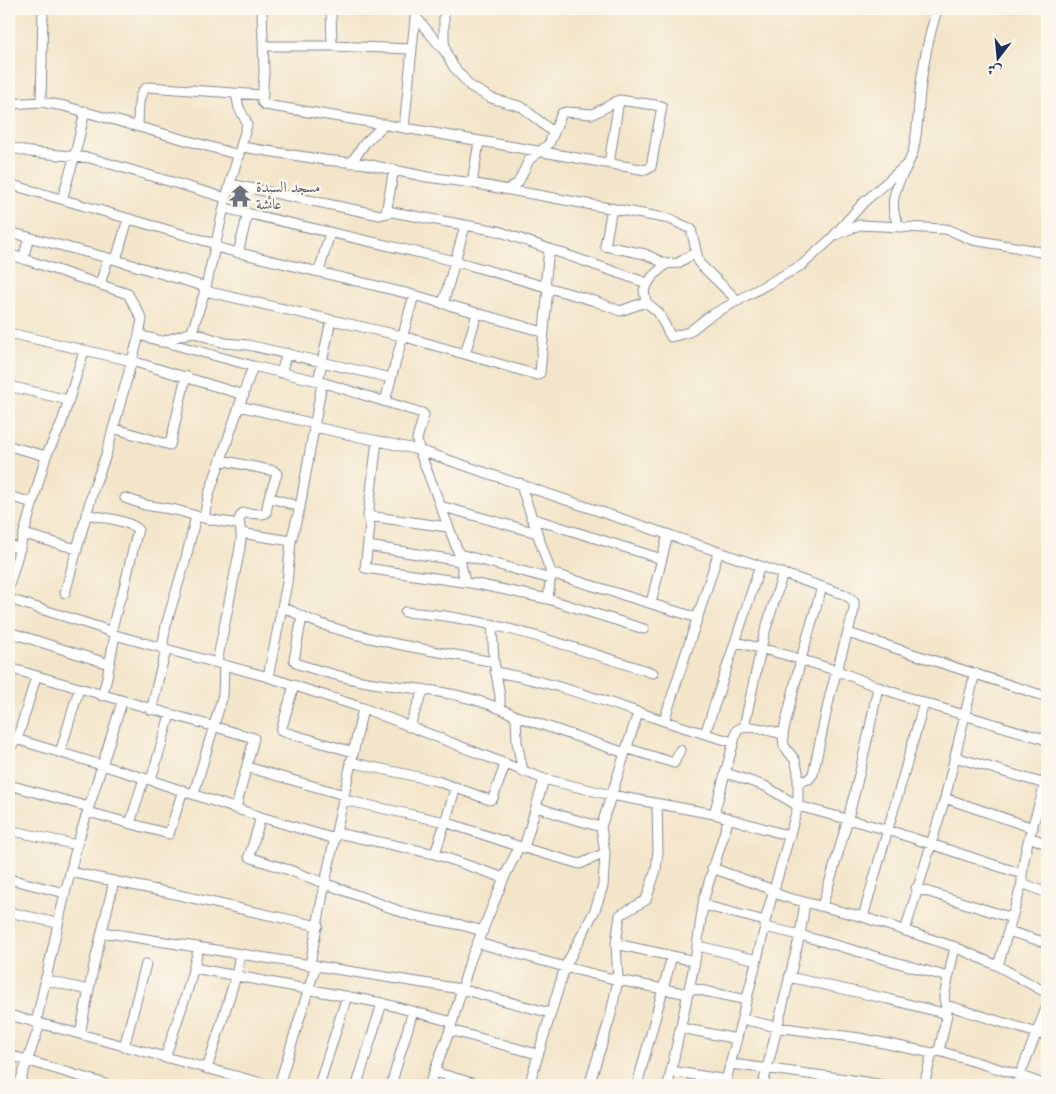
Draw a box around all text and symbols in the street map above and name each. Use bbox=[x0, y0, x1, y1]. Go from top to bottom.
north arrow bbox=[974, 32, 1024, 82]
text: ش bbox=[986, 61, 1003, 78]
place label: مسجد السيدة عائشة bbox=[256, 181, 320, 213]
temple icon: مسجد السيدة عائشة bbox=[227, 183, 253, 209]

